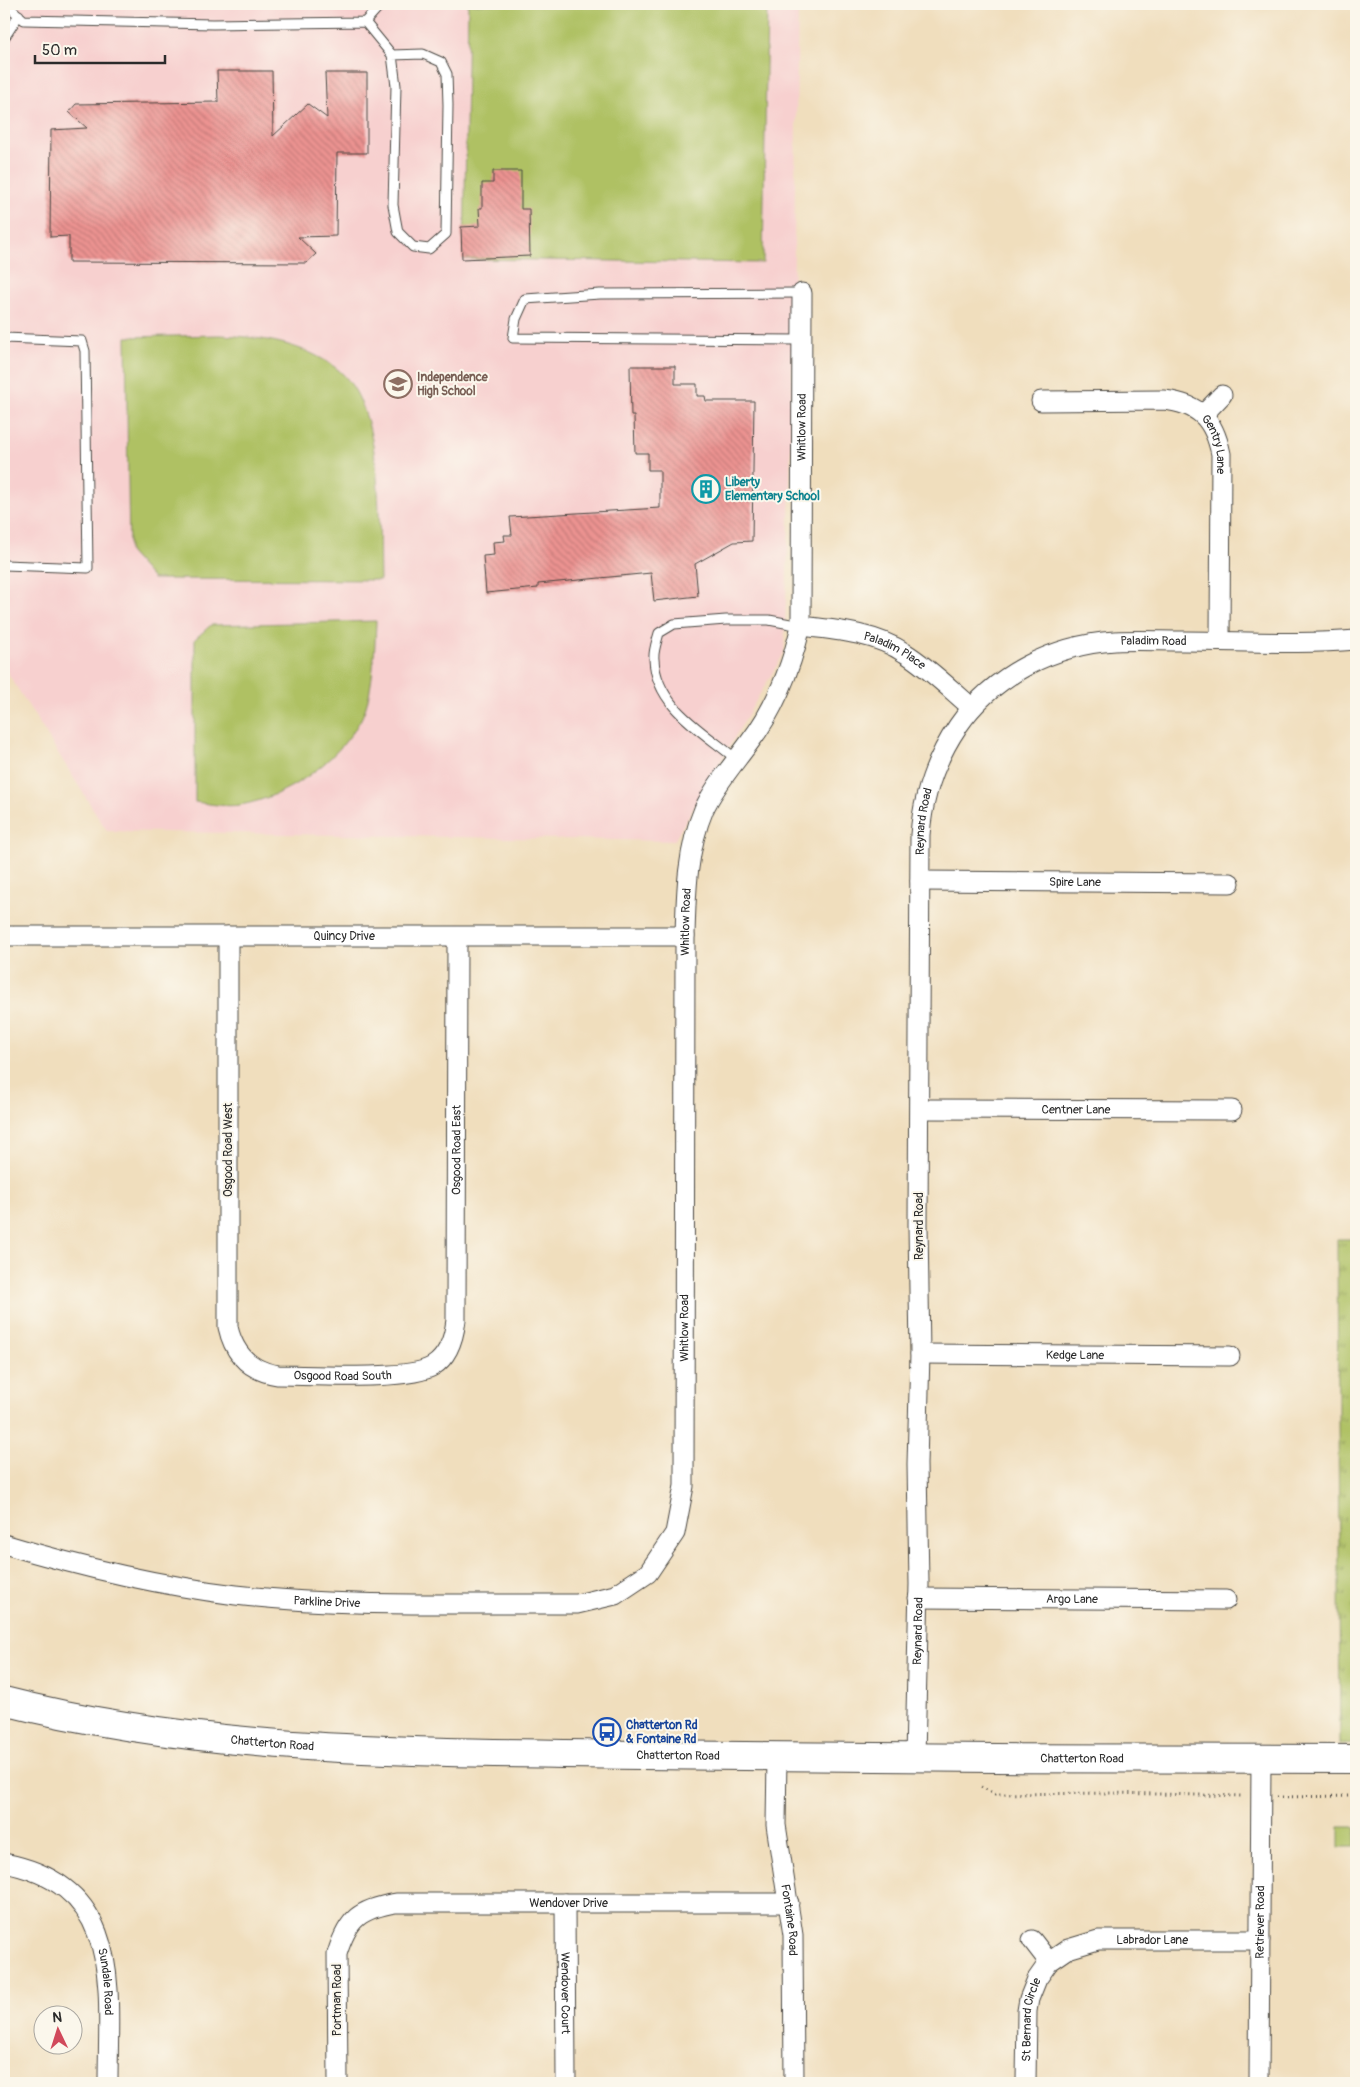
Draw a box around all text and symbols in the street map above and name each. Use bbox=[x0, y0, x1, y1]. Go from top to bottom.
scale bar bbox=[35, 32, 165, 64]
text: 50 m bbox=[42, 41, 77, 60]
school or university icon: Independence High School bbox=[383, 369, 413, 399]
place label: Independence High School bbox=[417, 370, 489, 399]
street label: Whitlow Road bbox=[794, 393, 809, 461]
street label: Gentry Lane bbox=[1198, 411, 1229, 474]
building icon: Liberty Elementary School bbox=[691, 474, 721, 504]
place label: Liberty Elementary School bbox=[725, 475, 820, 504]
street label: Paladim Place bbox=[862, 628, 929, 673]
street label: Paladim Road bbox=[1120, 633, 1187, 649]
street label: Reynard Road bbox=[912, 786, 936, 855]
street label: Spire Lane bbox=[1049, 874, 1101, 890]
street label: Whitlow Road bbox=[677, 887, 694, 956]
street label: Quincy Drive bbox=[313, 929, 375, 944]
street label: Centner Lane bbox=[1041, 1102, 1111, 1117]
street label: Osgood Road West bbox=[221, 1103, 236, 1197]
street label: Osgood Road East bbox=[449, 1105, 464, 1195]
street label: Reynard Road bbox=[912, 1192, 927, 1260]
street label: Whitlow Road bbox=[677, 1294, 692, 1362]
street label: Kedge Lane bbox=[1046, 1347, 1104, 1363]
street label: Osgood Road South bbox=[293, 1367, 392, 1384]
street label: Argo Lane bbox=[1046, 1591, 1098, 1607]
street label: Parkline Drive bbox=[293, 1593, 361, 1611]
street label: Reynard Road bbox=[910, 1597, 926, 1665]
bus stop icon: Chatterton Rd & Fontaine Rd bbox=[592, 1717, 622, 1747]
place label: Chatterton Rd & Fontaine Rd bbox=[626, 1718, 698, 1747]
street label: Chatterton Road bbox=[230, 1732, 315, 1754]
street label: Chatterton Road bbox=[636, 1747, 720, 1763]
street label: Chatterton Road bbox=[1040, 1751, 1124, 1766]
street label: Fontaine Road bbox=[778, 1883, 801, 1956]
street label: Retriever Road bbox=[1252, 1885, 1268, 1959]
street label: Wendover Drive bbox=[529, 1896, 608, 1911]
street label: Labrador Lane bbox=[1116, 1933, 1188, 1948]
street label: Sundale Road bbox=[95, 1946, 116, 2015]
street label: Wendover Court bbox=[558, 1952, 573, 2034]
street label: Portman Road bbox=[330, 1964, 345, 2036]
street label: St Bernard Circle bbox=[1019, 1975, 1044, 2062]
north arrow bbox=[32, 2004, 82, 2054]
text: N bbox=[52, 2009, 62, 2026]

